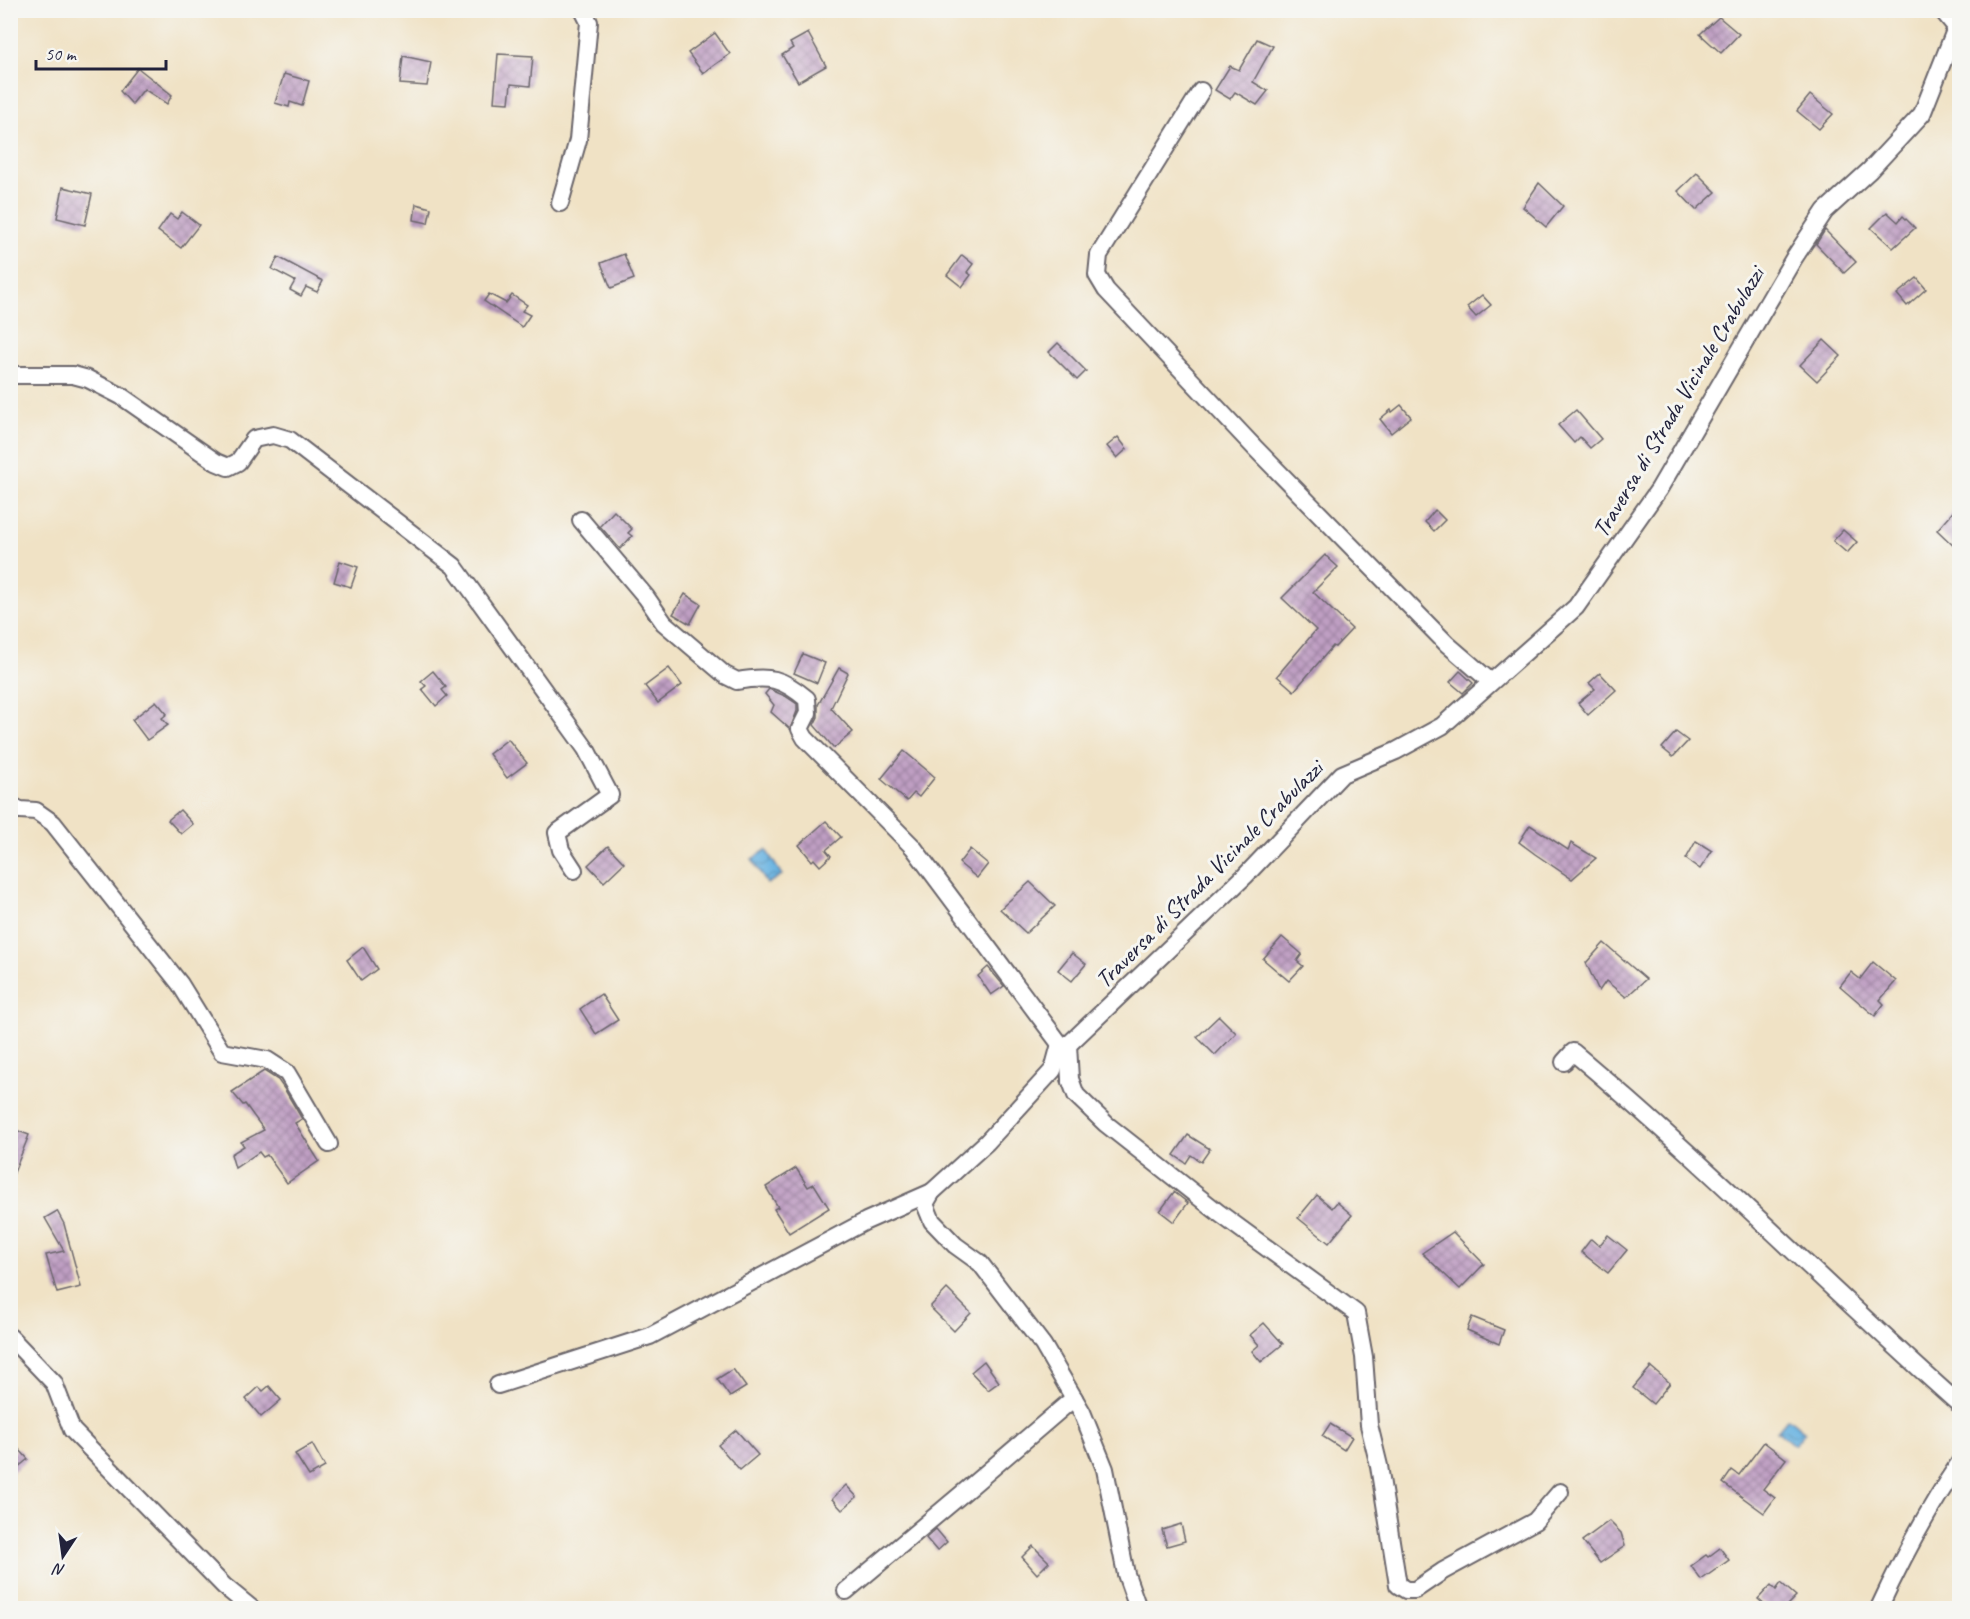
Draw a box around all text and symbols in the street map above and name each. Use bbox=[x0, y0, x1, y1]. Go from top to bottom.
scale bar bbox=[36, 33, 166, 71]
text: 50 m bbox=[45, 43, 78, 65]
street label: Traversa di Strada Vicinale Crabulazzi bbox=[1585, 259, 1772, 543]
street label: Traversa di Strada Vicinale Crabulazzi bbox=[1089, 752, 1331, 994]
north arrow bbox=[33, 1526, 93, 1586]
text: N bbox=[50, 1558, 67, 1580]

